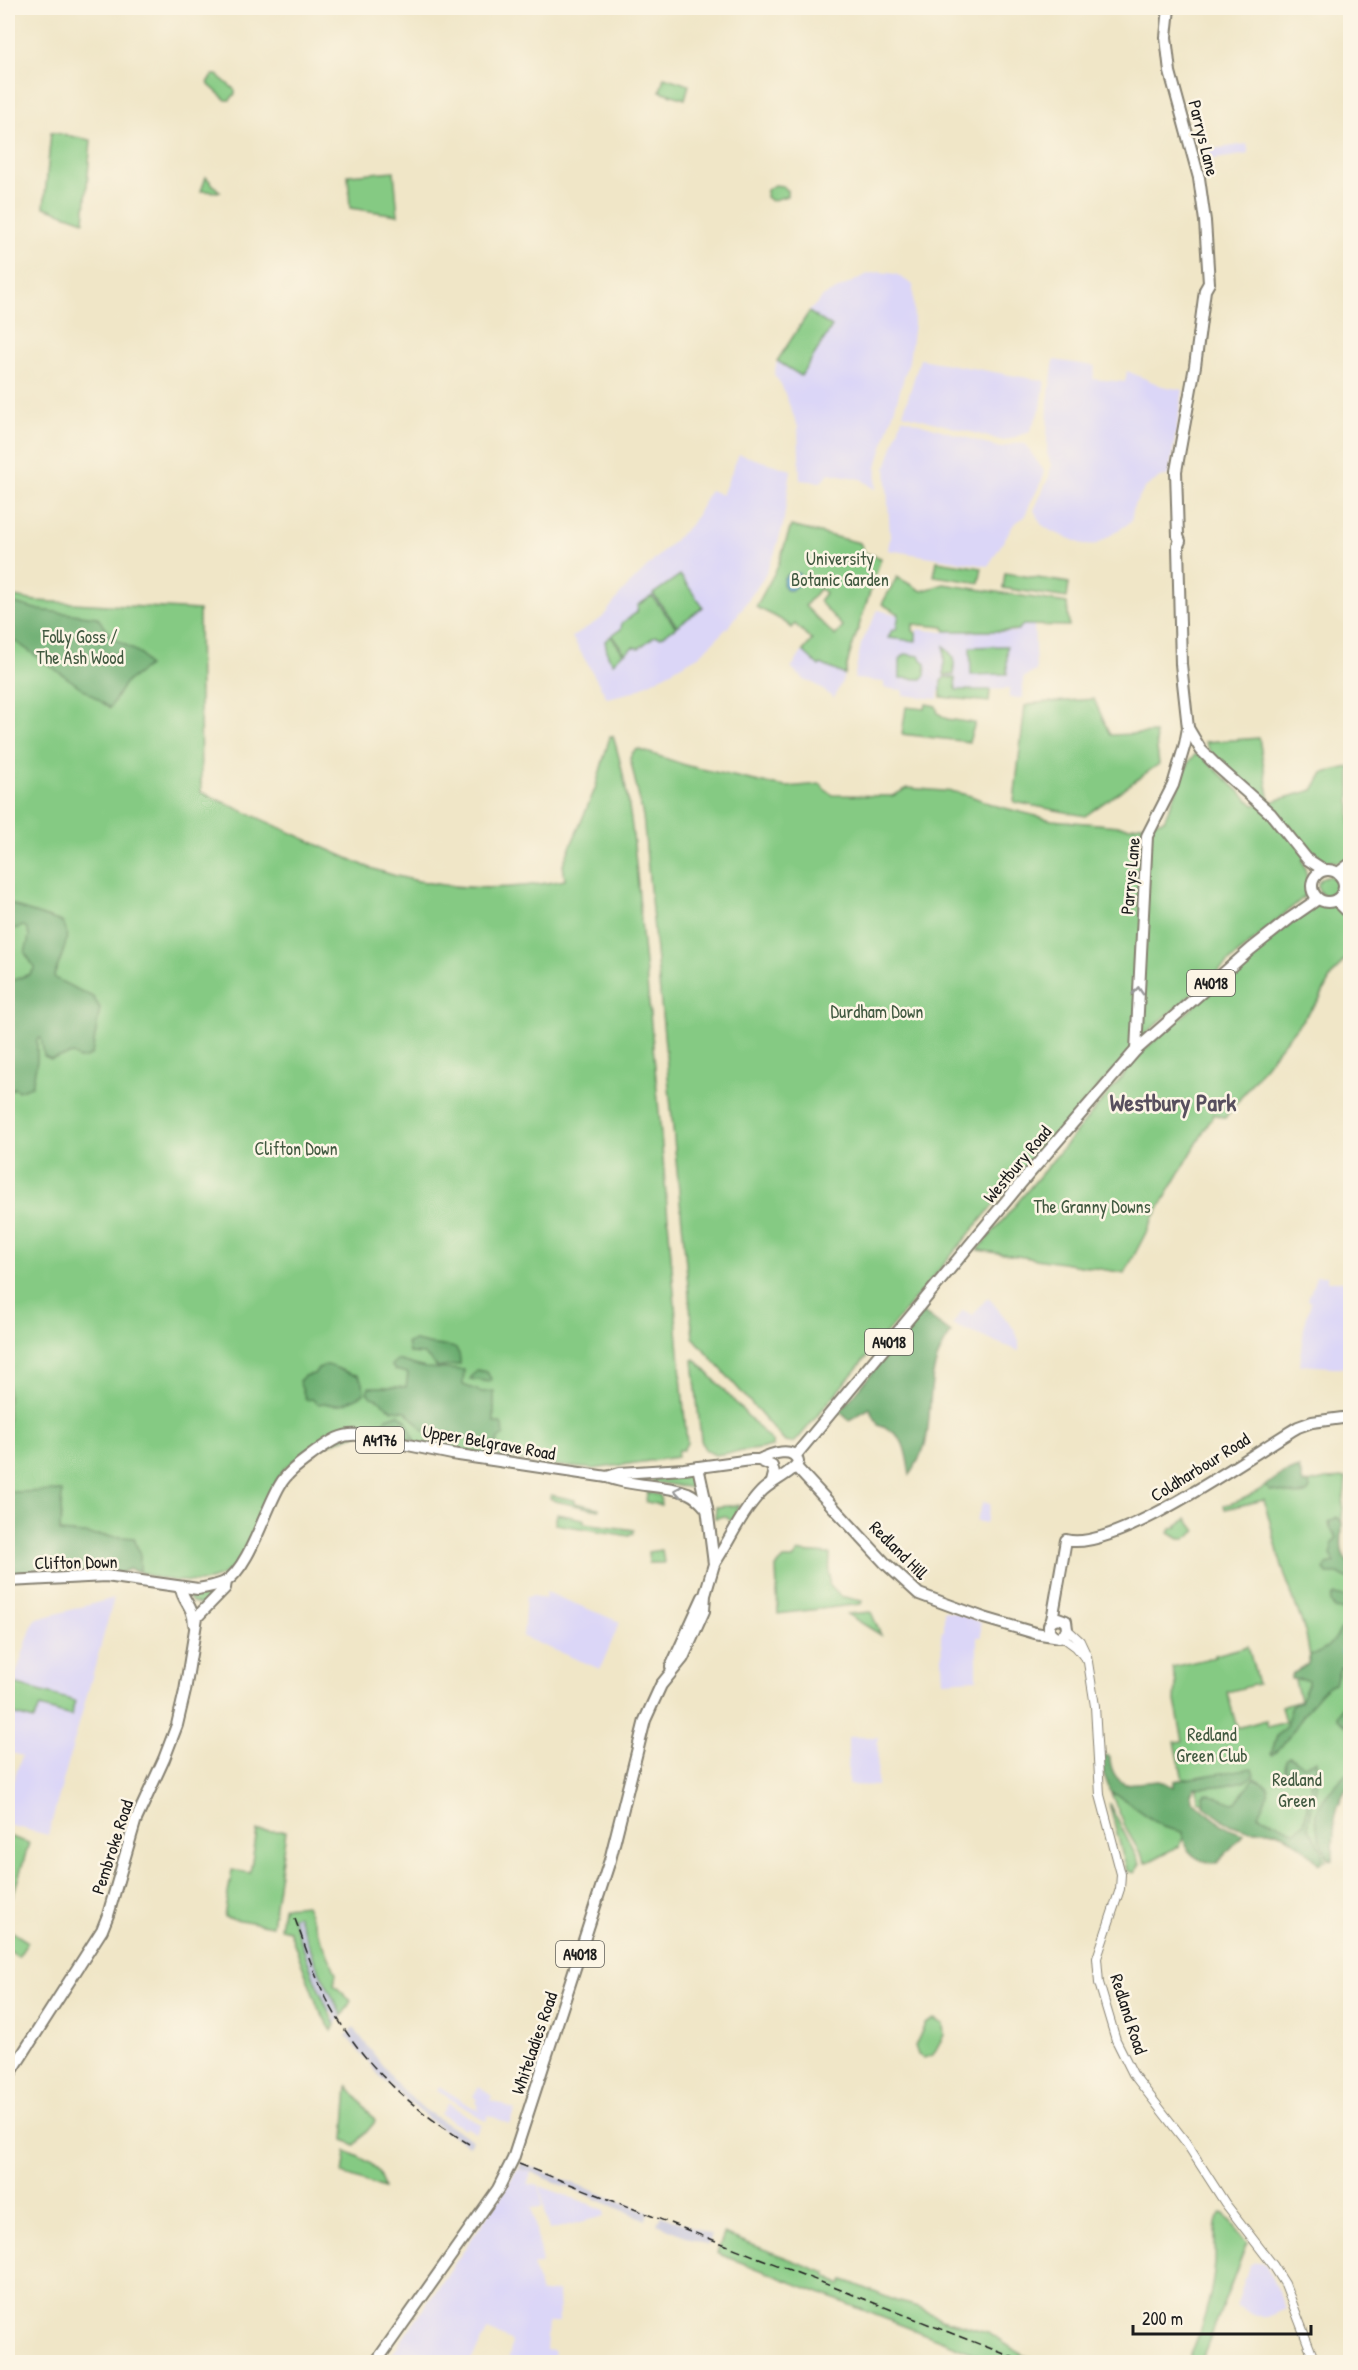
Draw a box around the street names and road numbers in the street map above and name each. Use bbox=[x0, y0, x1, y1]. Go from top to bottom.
street label: Parrys Lane bbox=[1183, 97, 1225, 179]
street label: Parrys Lane bbox=[1114, 836, 1146, 916]
road number: A4018 bbox=[1187, 970, 1235, 996]
street label: Westbury Road bbox=[977, 1120, 1057, 1208]
road number: A4018 bbox=[865, 1329, 913, 1355]
street label: Upper Belgrave Road bbox=[421, 1418, 557, 1466]
street label: Coldharbour Road bbox=[1145, 1426, 1255, 1508]
road number: A4176 bbox=[356, 1427, 404, 1453]
street label: Redland Hill bbox=[864, 1515, 934, 1585]
street label: Clifton Down bbox=[34, 1549, 118, 1575]
street label: Pembroke Road bbox=[85, 1797, 139, 1897]
road number: A4018 bbox=[556, 1941, 604, 1967]
street label: Redland Road bbox=[1104, 1971, 1154, 2057]
street label: Whiteladies Road bbox=[505, 1989, 563, 2097]

